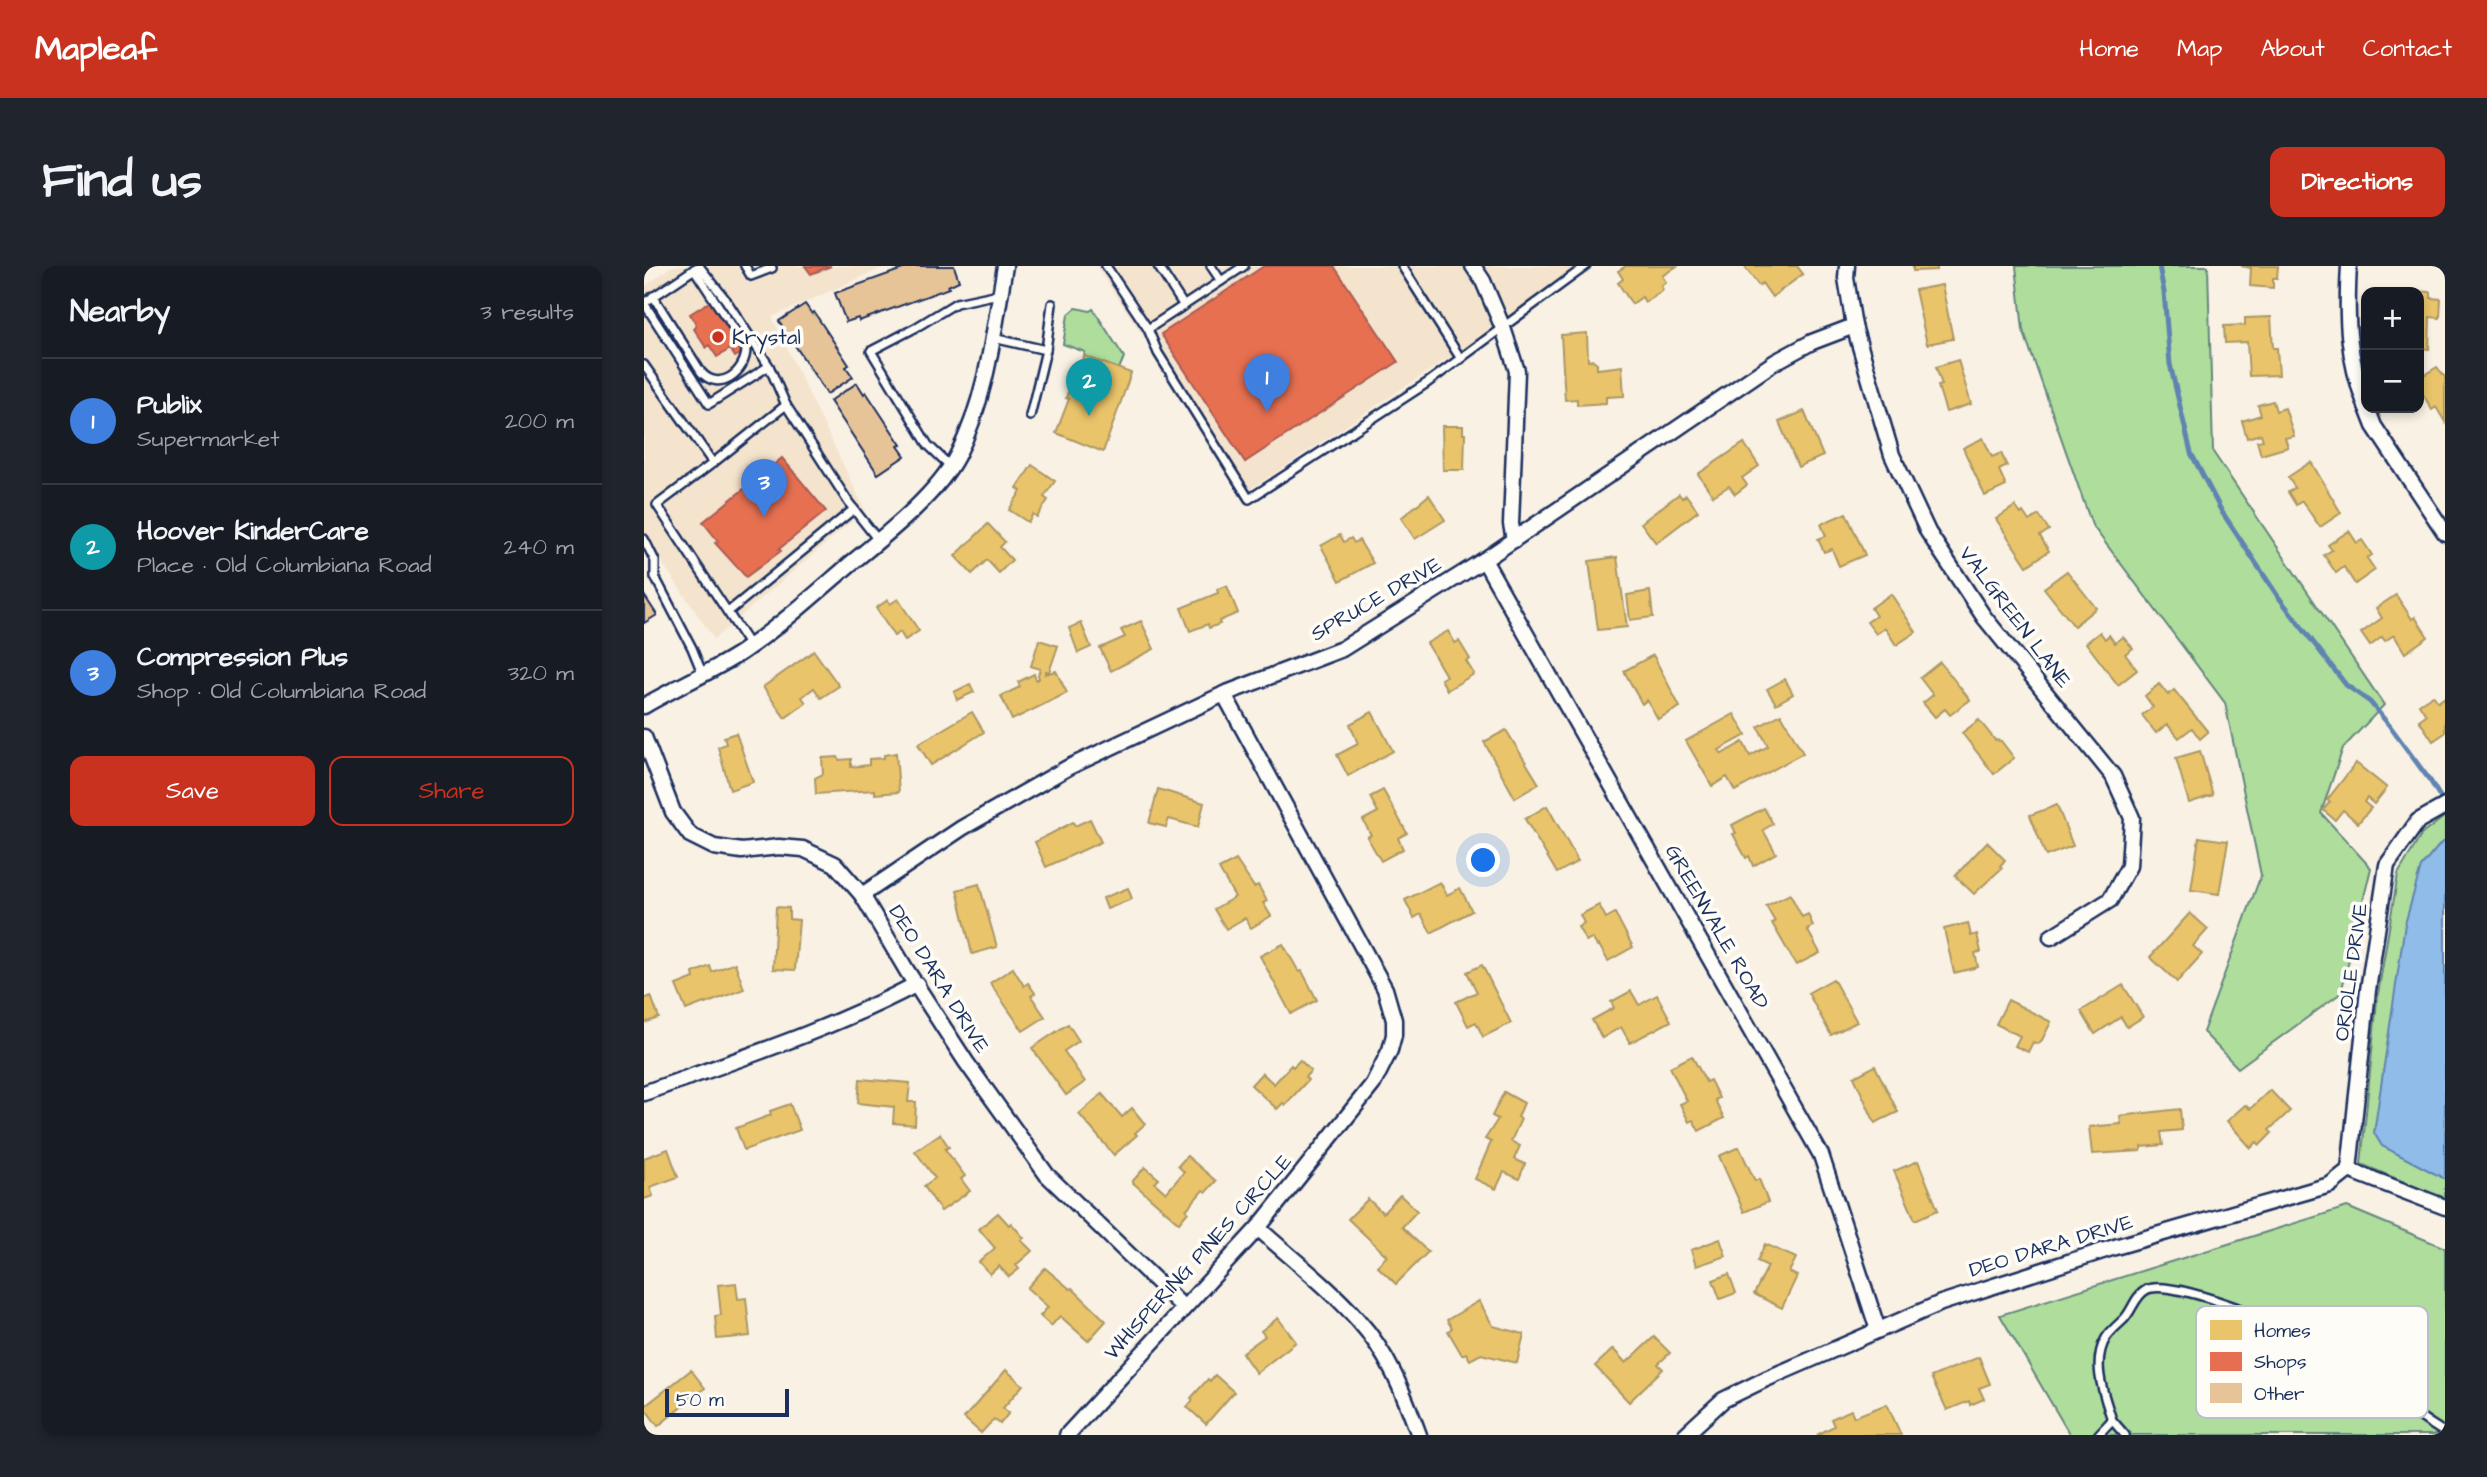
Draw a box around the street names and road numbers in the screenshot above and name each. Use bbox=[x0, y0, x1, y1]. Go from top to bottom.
street label: VALGREEN LANE bbox=[1952, 540, 2078, 694]
street label: SPRUCE DRIVE bbox=[1305, 549, 1447, 648]
street label: GREENVALE ROAD bbox=[1658, 839, 1776, 1015]
street label: DEO DARA DRIVE bbox=[882, 899, 997, 1059]
street label: ORIOLE DRIVE bbox=[2327, 901, 2375, 1043]
street label: WHISPERING PINES CIRCLE bbox=[1098, 1147, 1299, 1366]
street label: DEO DARA DRIVE bbox=[1966, 1207, 2137, 1285]

